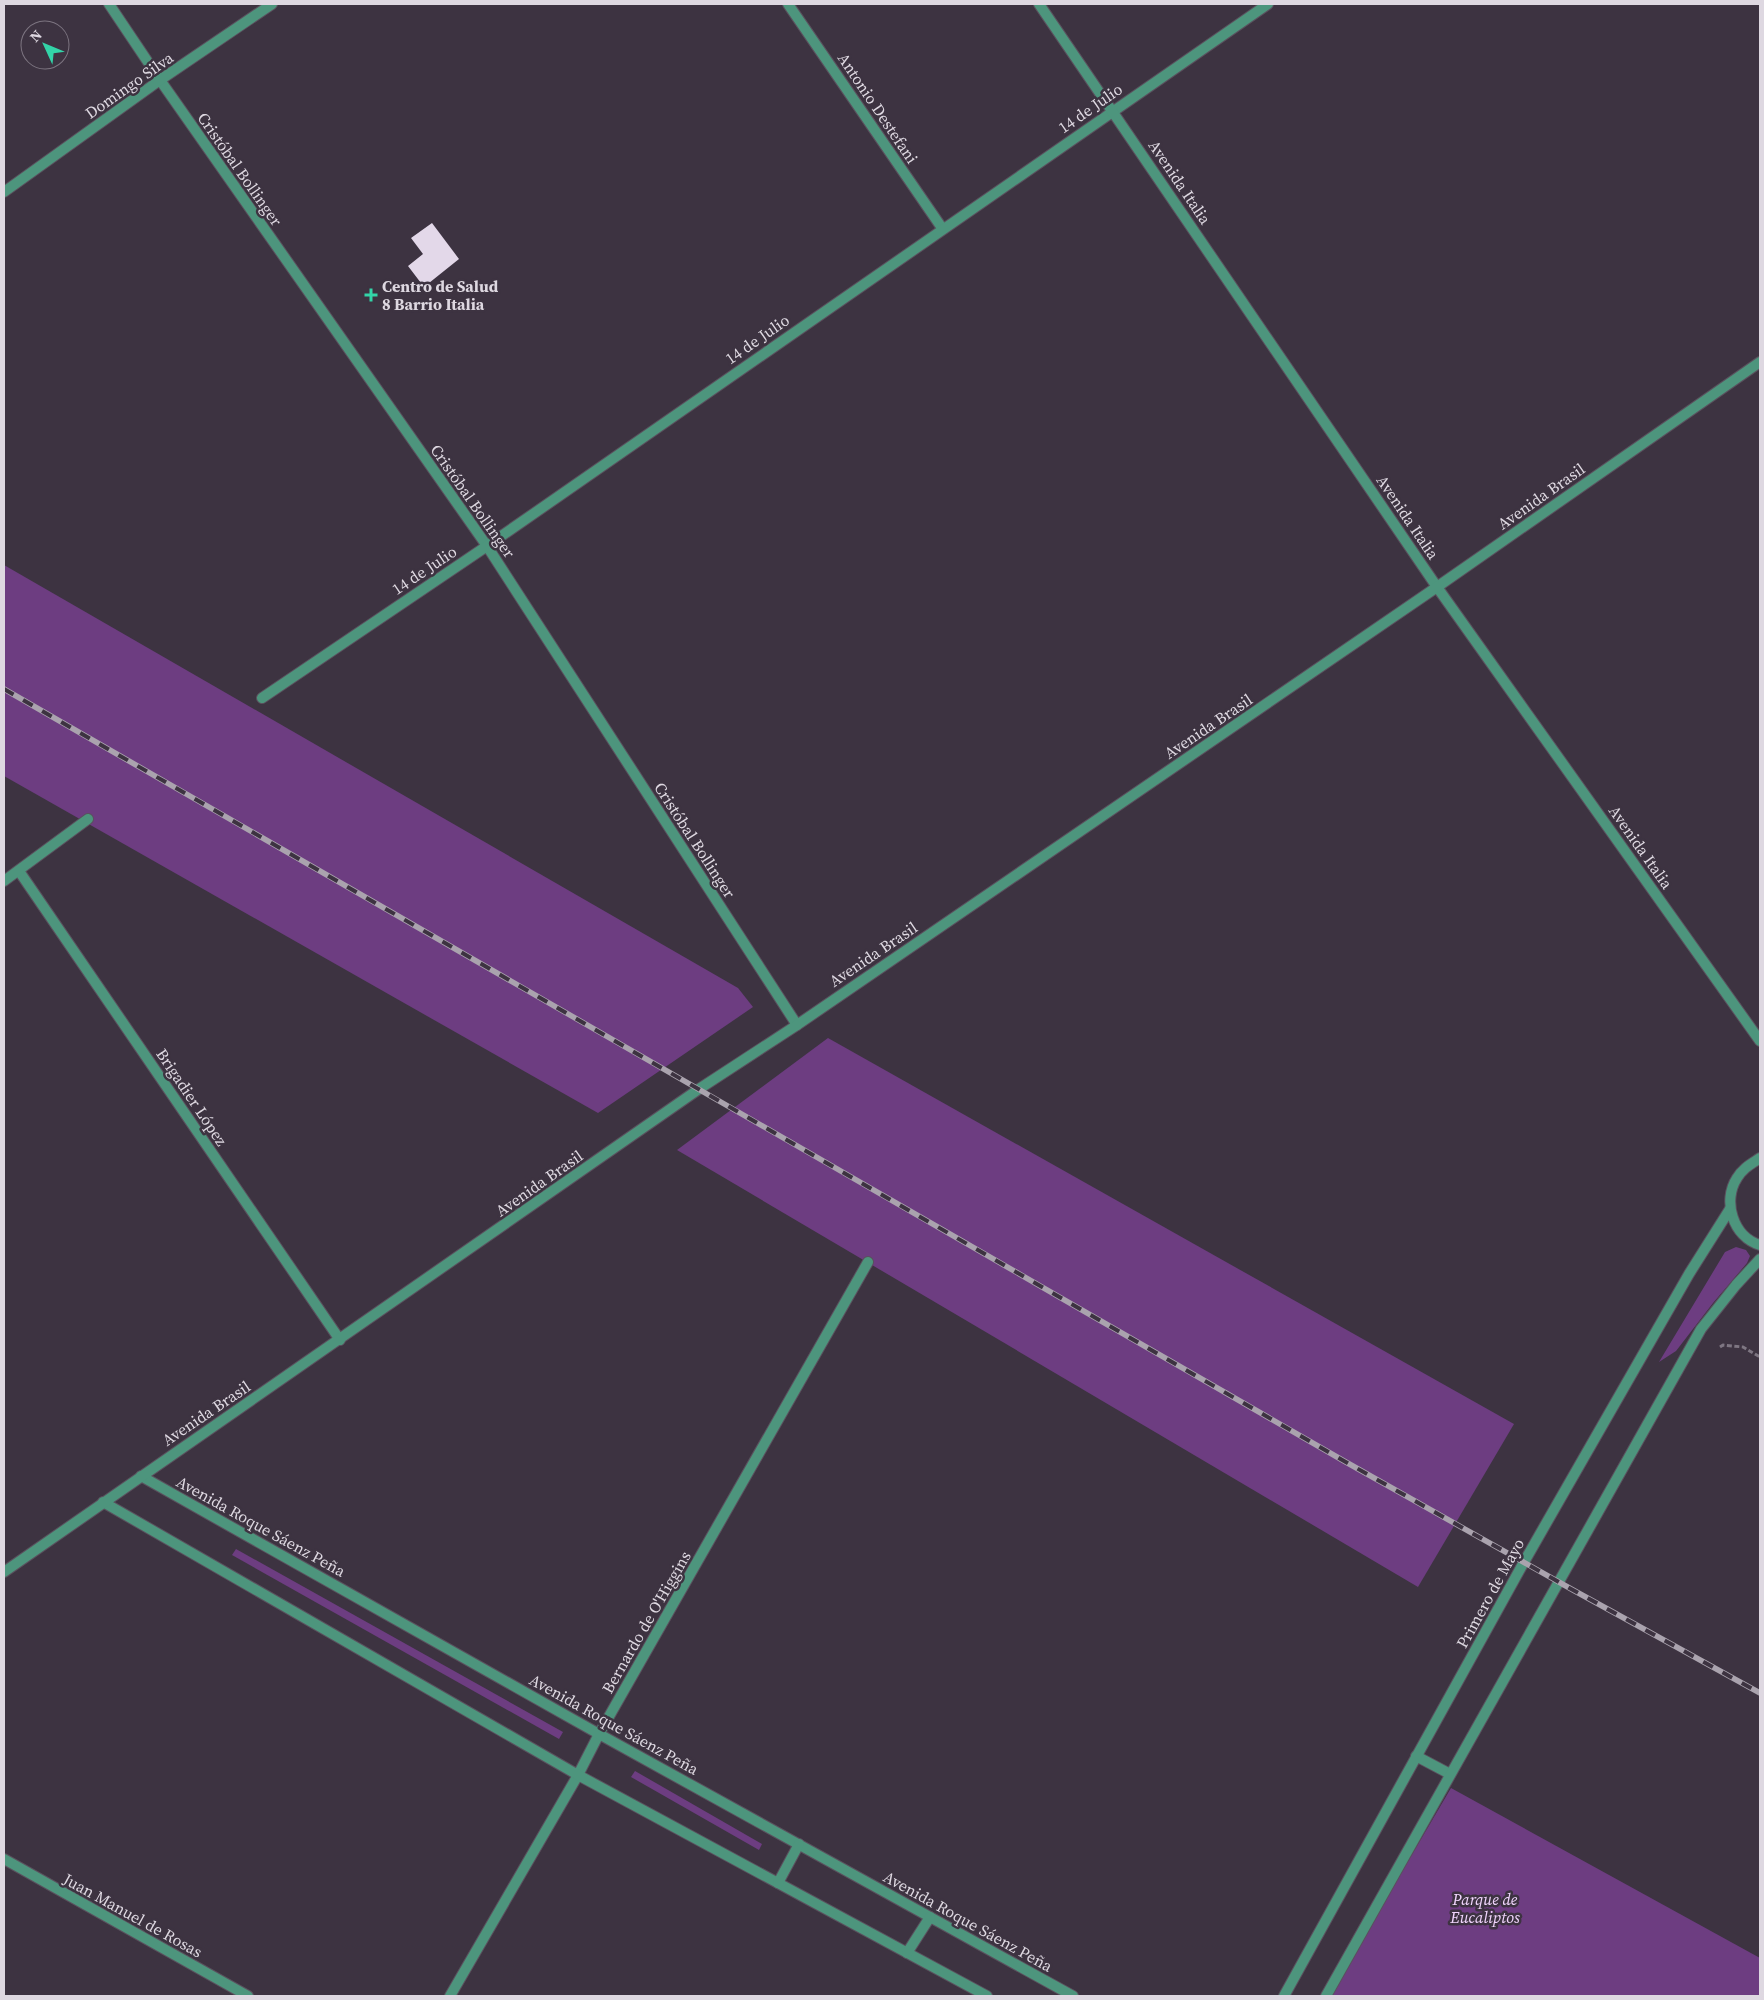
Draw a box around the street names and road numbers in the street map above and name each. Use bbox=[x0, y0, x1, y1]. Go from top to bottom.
street label: Domingo Silva bbox=[80, 46, 178, 124]
street label: Antonio Destefani bbox=[833, 48, 923, 168]
street label: 14 de Julio bbox=[1053, 78, 1127, 138]
street label: Cristóbal Bollinger bbox=[193, 108, 288, 230]
street label: Avenida Italia bbox=[1144, 135, 1217, 229]
street label: 14 de Julio bbox=[720, 309, 794, 369]
street label: Cristóbal Bollinger bbox=[426, 440, 521, 562]
street label: Avenida Brasil bbox=[1493, 458, 1589, 534]
street label: Avenida Italia bbox=[1372, 470, 1445, 564]
street label: 14 de Julio bbox=[387, 540, 461, 600]
street label: Avenida Brasil bbox=[1160, 688, 1257, 764]
street label: Cristóbal Bollinger bbox=[649, 778, 741, 902]
street label: Avenida Italia bbox=[1604, 801, 1678, 894]
street label: Avenida Brasil bbox=[825, 916, 922, 992]
street label: Brigadier López bbox=[151, 1044, 233, 1150]
street label: Avenida Brasil bbox=[491, 1145, 587, 1221]
street label: Avenida Brasil bbox=[158, 1375, 255, 1451]
street label: Avenida Roque Sáenz Peña bbox=[173, 1470, 350, 1582]
street label: Primero de Mayo bbox=[1451, 1534, 1529, 1652]
street label: Bernardo de O'Higgins bbox=[596, 1547, 696, 1697]
street label: Avenida Roque Sáenz Peña bbox=[526, 1668, 703, 1780]
street label: Avenida Roque Sáenz Peña bbox=[880, 1865, 1057, 1977]
street label: Juan Manuel de Rosas bbox=[59, 1867, 207, 1962]

